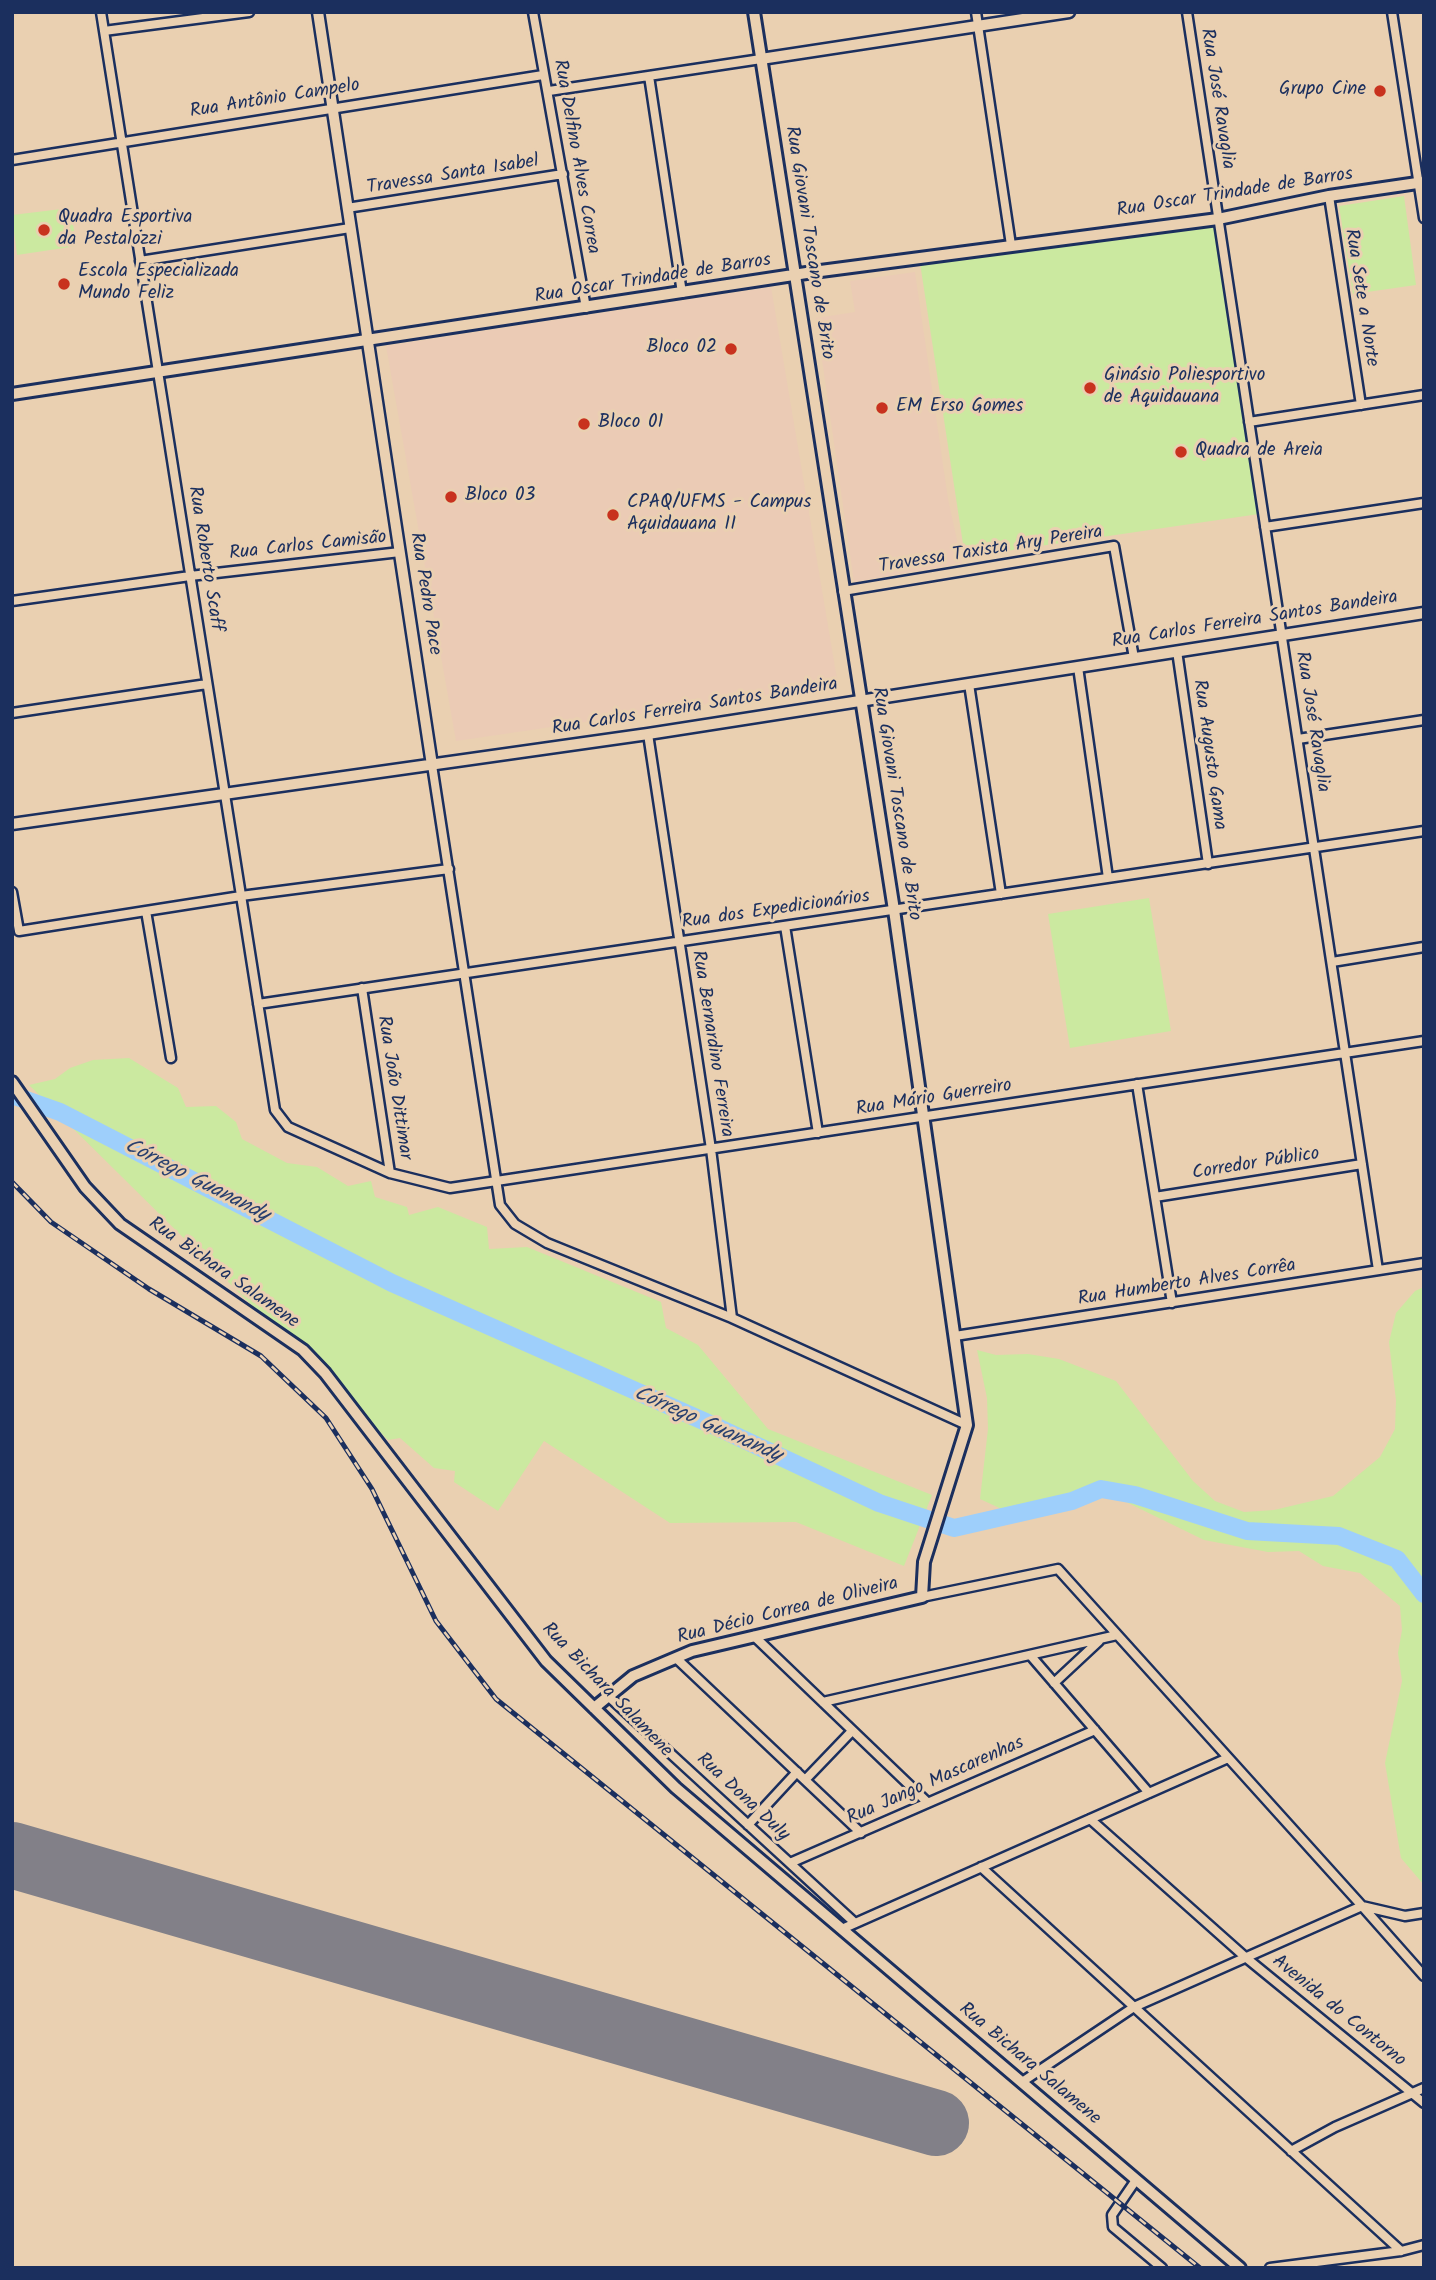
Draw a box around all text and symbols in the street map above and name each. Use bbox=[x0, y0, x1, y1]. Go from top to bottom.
street label: Rua José Ravaglia bbox=[1194, 27, 1238, 171]
street label: Rua Delfino Alves Correa bbox=[547, 58, 603, 256]
street label: Rua Antônio Campelo bbox=[188, 75, 362, 125]
place label: Grupo Cine bbox=[1279, 80, 1366, 102]
marker: Grupo Cine bbox=[1372, 83, 1388, 99]
street label: Rua Giovani Toscano de Brito bbox=[778, 125, 838, 361]
street label: Travessa Santa Isabel bbox=[365, 151, 541, 201]
street label: Rua Oscar Trindade de Barros bbox=[1115, 164, 1355, 224]
place label: Quadra Esportiva da Pestalozzi bbox=[58, 208, 193, 252]
marker: Quadra Esportiva da Pestalozzi bbox=[36, 222, 52, 238]
street label: Rua Sete a Norte bbox=[1338, 228, 1382, 368]
street label: Rua Oscar Trindade de Barros bbox=[533, 250, 773, 310]
place label: Escola Especializada Mundo Feliz bbox=[78, 262, 239, 306]
marker: Escola Especializada Mundo Feliz bbox=[56, 276, 72, 292]
place label: Bloco 02 bbox=[646, 338, 717, 360]
marker: Bloco 02 bbox=[723, 341, 739, 357]
place label: Ginásio Poliesportivo de Aquidauana bbox=[1104, 366, 1265, 410]
marker: Ginásio Poliesportivo de Aquidauana bbox=[1082, 380, 1098, 396]
place label: EM Erso Gomes bbox=[896, 397, 1023, 419]
marker: EM Erso Gomes bbox=[874, 400, 890, 416]
place label: Bloco 01 bbox=[598, 413, 664, 435]
marker: Bloco 01 bbox=[576, 416, 592, 432]
place label: Quadra de Areia bbox=[1195, 441, 1323, 463]
marker: Quadra de Areia bbox=[1173, 444, 1189, 460]
street label: Rua Roberto Scaff bbox=[181, 485, 227, 633]
place label: Bloco 03 bbox=[465, 486, 535, 508]
marker: Bloco 03 bbox=[443, 489, 459, 505]
place label: CPAQ/UFMS - Campus Aquidauana II bbox=[627, 493, 811, 537]
marker: CPAQ/UFMS - Campus Aquidauana II bbox=[605, 507, 621, 523]
street label: Travessa Taxista Ary Pereira bbox=[878, 522, 1104, 580]
street label: Rua Carlos Camisão bbox=[228, 527, 388, 567]
street label: Rua Pedro Pace bbox=[403, 531, 445, 657]
street label: Rua Carlos Ferreira Santos Bandeira bbox=[1111, 587, 1399, 655]
street label: Rua José Ravaglia bbox=[1289, 650, 1333, 794]
street label: Rua Carlos Ferreira Santos Bandeira bbox=[551, 674, 839, 742]
street label: Rua Augusto Gama bbox=[1186, 678, 1230, 832]
street label: Rua Giovani Toscano de Brito bbox=[865, 686, 925, 922]
street label: Rua dos Expedicionários bbox=[681, 887, 871, 935]
street label: Rua Bernardino Ferreira bbox=[685, 949, 737, 1139]
street label: Rua João Dittimar bbox=[370, 1014, 416, 1162]
street label: Rua Mário Guerreiro bbox=[854, 1075, 1014, 1123]
water label: Córrego Guanandy bbox=[120, 1135, 272, 1229]
street label: Corredor Público bbox=[1191, 1144, 1321, 1186]
street label: Rua Bichara Salamene bbox=[143, 1213, 303, 1335]
street label: Rua Humberto Alves Corrêa bbox=[1076, 1255, 1298, 1313]
water label: Córrego Guanandy bbox=[629, 1382, 785, 1470]
street label: Rua Décio Correa de Oliveira bbox=[675, 1573, 901, 1651]
street label: Rua Bichara Salamene bbox=[536, 1619, 676, 1763]
street label: Rua Jango Mascarenhas bbox=[844, 1733, 1028, 1831]
street label: Rua Dona Duly bbox=[691, 1749, 793, 1847]
street label: Avenida do Contorno bbox=[1266, 1951, 1410, 2073]
street label: Rua Bichara Salamene bbox=[953, 1999, 1105, 2131]

